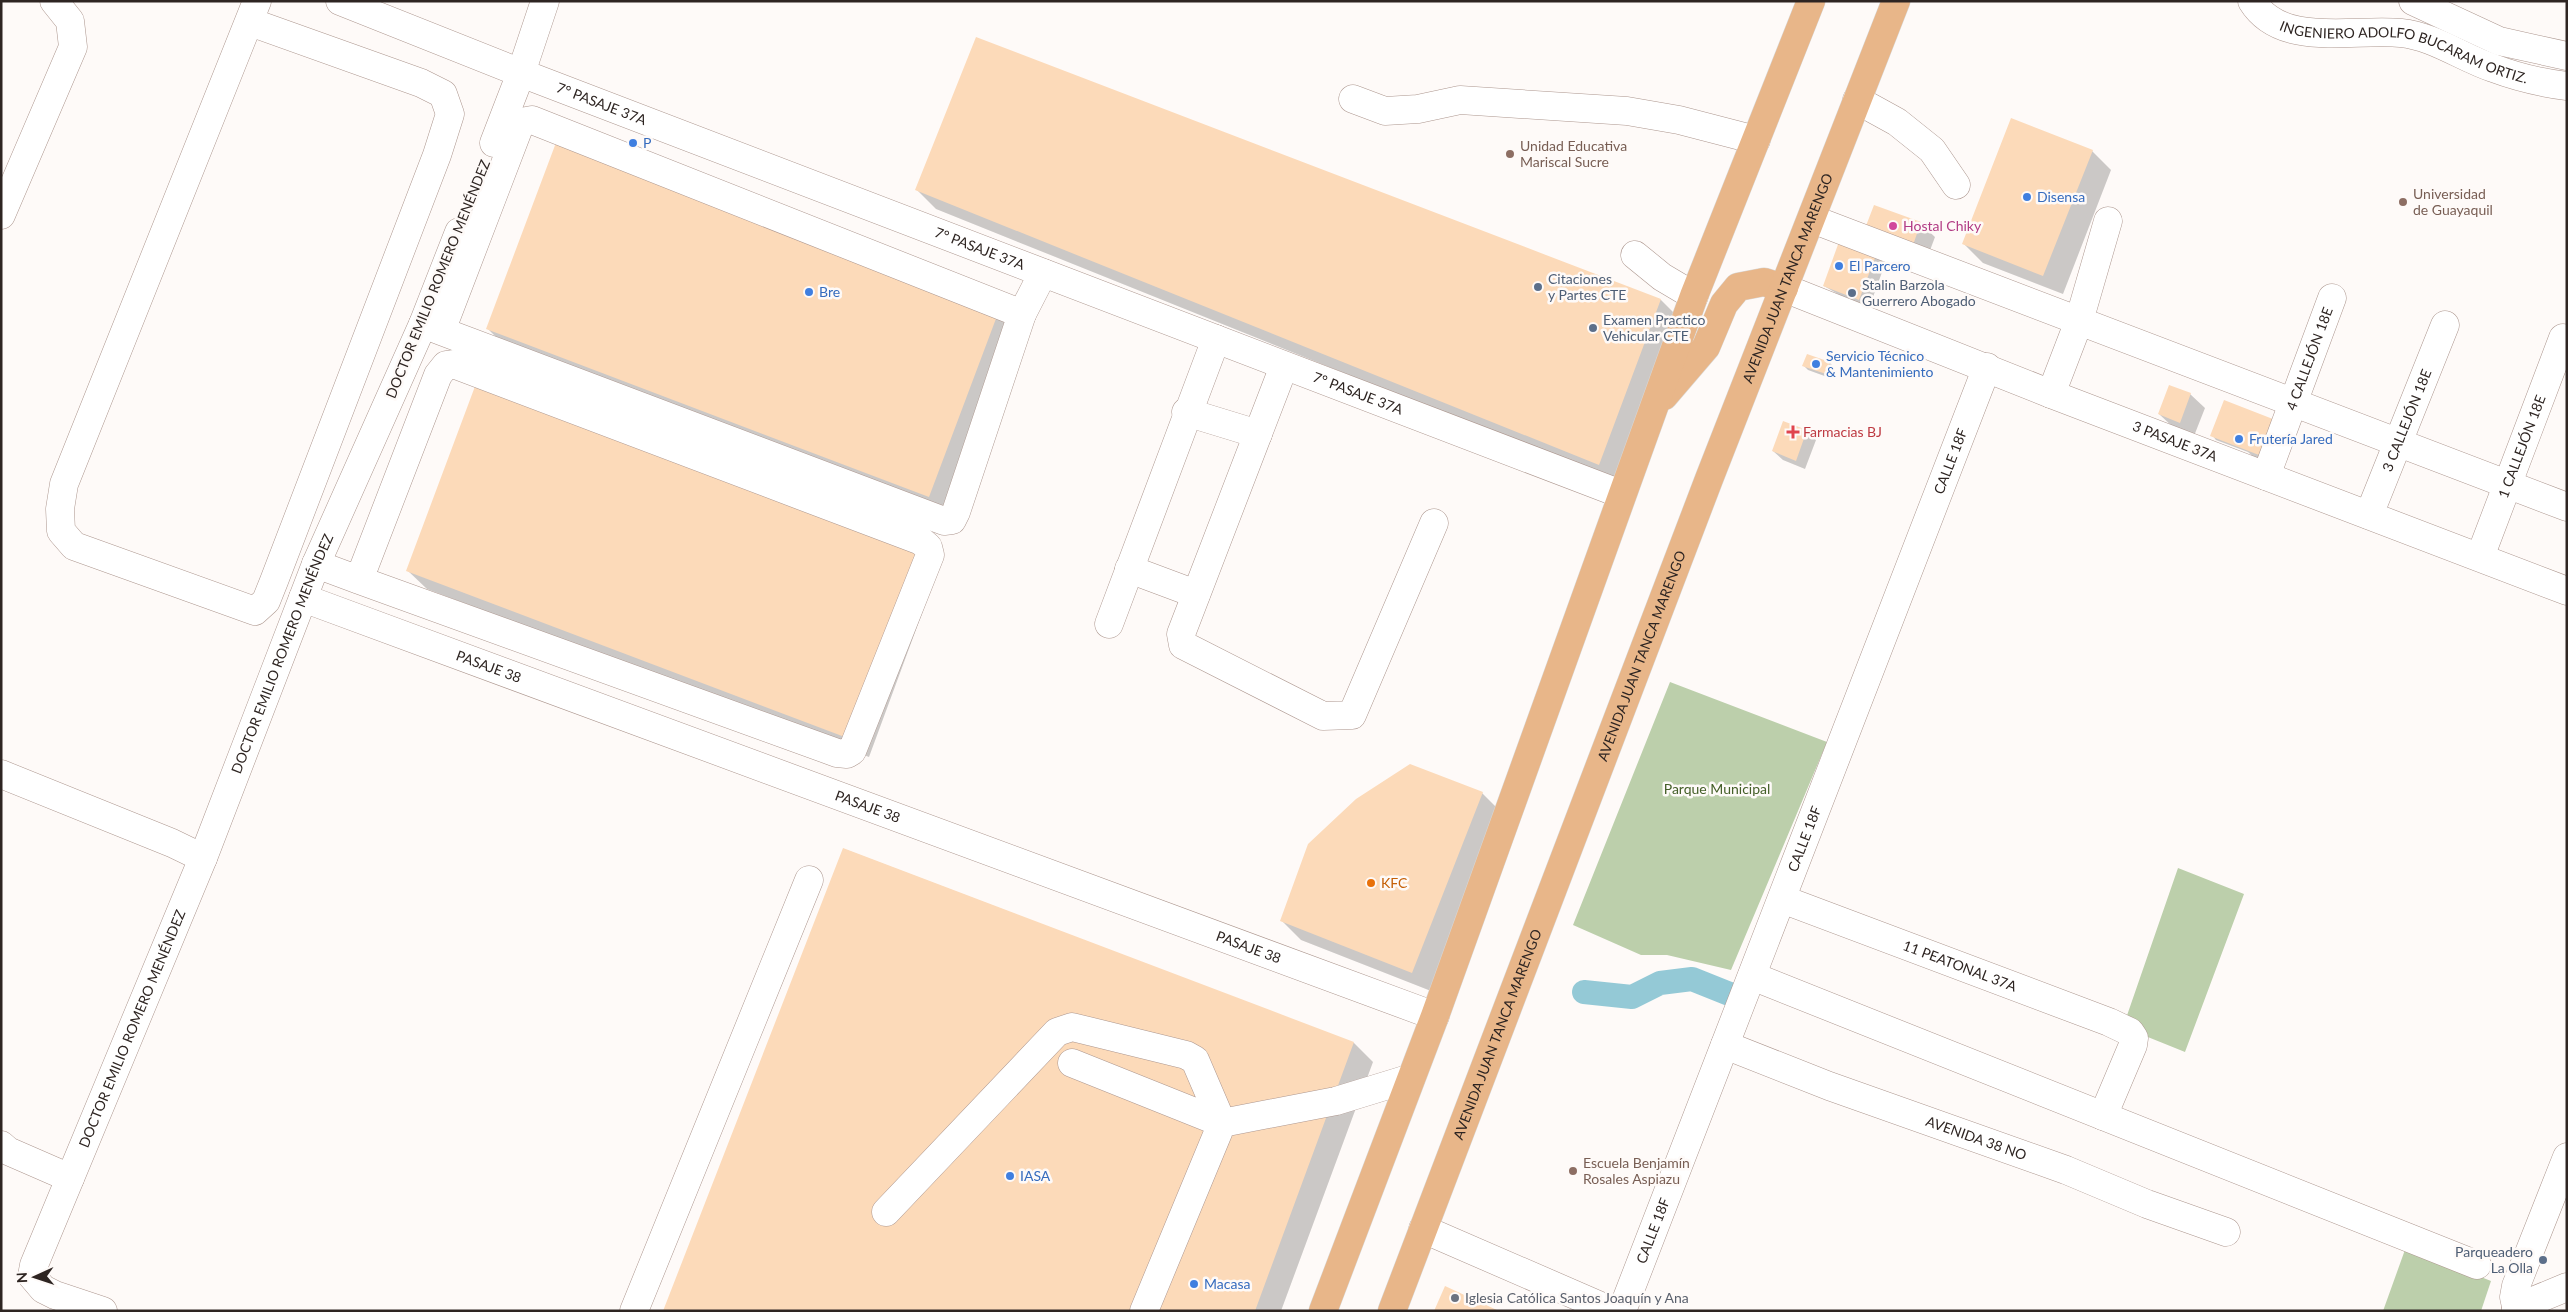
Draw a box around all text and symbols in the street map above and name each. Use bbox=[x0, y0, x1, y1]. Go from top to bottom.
street label: INGENIERO ADOLFO BUCARAM ORTIZ. bbox=[2277, 17, 2530, 86]
street label: 7° PASAJE 37A bbox=[554, 78, 650, 128]
place label: P bbox=[643, 134, 651, 151]
marker: P bbox=[627, 137, 639, 149]
place label: Unidad Educativa Mariscal Sucre bbox=[1520, 137, 1627, 170]
marker: Unidad Educativa Mariscal Sucre bbox=[1504, 148, 1516, 160]
street label: DOCTOR EMILIO ROMERO MENÉNDEZ bbox=[382, 157, 493, 401]
street label: AVENIDA JUAN TANCA MARENGO bbox=[1738, 171, 1836, 385]
place label: Universidad de Guayaquil bbox=[2413, 185, 2493, 218]
place label: Disensa bbox=[2037, 188, 2085, 205]
marker: Disensa bbox=[2021, 191, 2033, 203]
marker: Universidad de Guayaquil bbox=[2397, 196, 2409, 208]
place label: Hostal Chiky bbox=[1903, 217, 1982, 234]
marker: Hostal Chiky bbox=[1887, 220, 1899, 232]
street label: 7° PASAJE 37A bbox=[933, 223, 1028, 273]
place label: El Parcero bbox=[1849, 257, 1911, 274]
marker: El Parcero bbox=[1833, 260, 1845, 272]
place label: Citaciones y Partes CTE bbox=[1548, 270, 1626, 303]
place label: Stalin Barzola Guerrero Abogado bbox=[1862, 276, 1976, 309]
marker: Citaciones y Partes CTE bbox=[1532, 281, 1544, 293]
place label: Bre bbox=[819, 283, 840, 300]
marker: Bre bbox=[803, 286, 815, 298]
marker: Stalin Barzola Guerrero Abogado bbox=[1846, 287, 1858, 299]
street label: 4 CALLEJÓN 18E bbox=[2282, 305, 2336, 413]
place label: Examen Practico Vehicular CTE bbox=[1603, 311, 1705, 344]
marker: Examen Practico Vehicular CTE bbox=[1587, 322, 1599, 334]
place label: Servicio Técnico & Mantenimiento bbox=[1826, 347, 1934, 380]
marker: Servicio Técnico & Mantenimiento bbox=[1810, 358, 1822, 370]
street label: 3 CALLEJÓN 18E bbox=[2378, 366, 2435, 474]
street label: 7° PASAJE 37A bbox=[1311, 368, 1406, 418]
street label: 1 CALLEJÓN 18E bbox=[2494, 393, 2549, 500]
street label: 3 PASAJE 37A bbox=[2130, 417, 2220, 465]
place label: Farmacias BJ bbox=[1803, 423, 1882, 440]
marker: Farmacias BJ bbox=[1787, 426, 1799, 438]
street label: CALLE 18F bbox=[1930, 426, 1970, 496]
place label: Frutería Jared bbox=[2249, 430, 2333, 447]
marker: Frutería Jared bbox=[2233, 433, 2245, 445]
street label: DOCTOR EMILIO ROMERO MENÉNDEZ bbox=[227, 531, 336, 776]
street label: AVENIDA JUAN TANCA MARENGO bbox=[1593, 548, 1689, 763]
street label: PASAJE 38 bbox=[454, 646, 524, 686]
park label: Parque Municipal bbox=[1664, 780, 1770, 797]
street label: PASAJE 38 bbox=[833, 786, 903, 826]
street label: CALLE 18F bbox=[1784, 804, 1824, 874]
place label: KFC bbox=[1381, 874, 1408, 891]
marker: KFC bbox=[1365, 877, 1377, 889]
street label: DOCTOR EMILIO ROMERO MENÉNDEZ bbox=[75, 907, 189, 1150]
street label: PASAJE 38 bbox=[1214, 927, 1284, 966]
street label: AVENIDA JUAN TANCA MARENGO bbox=[1449, 927, 1545, 1142]
street label: 11 PEATONAL 37A bbox=[1901, 936, 2020, 995]
street label: AVENIDA 38 NO bbox=[1924, 1112, 2029, 1163]
place label: Escuela Benjamín Rosales Aspiazu bbox=[1583, 1154, 1690, 1187]
marker: Escuela Benjamín Rosales Aspiazu bbox=[1567, 1165, 1579, 1177]
place label: IASA bbox=[1020, 1167, 1051, 1184]
marker: IASA bbox=[1004, 1170, 1016, 1182]
street label: CALLE 18F bbox=[1632, 1195, 1673, 1266]
place label: Parqueadero La Olla bbox=[2455, 1243, 2533, 1276]
north arrow bbox=[10, 1252, 60, 1302]
marker: Parqueadero La Olla bbox=[2537, 1254, 2549, 1266]
text: N bbox=[13, 1272, 30, 1284]
place label: Macasa bbox=[1204, 1275, 1250, 1292]
marker: Macasa bbox=[1188, 1278, 1200, 1290]
place label: Iglesia Católica Santos Joaquín y Ana bbox=[1465, 1289, 1689, 1306]
marker: Iglesia Católica Santos Joaquín y Ana bbox=[1449, 1292, 1461, 1304]

